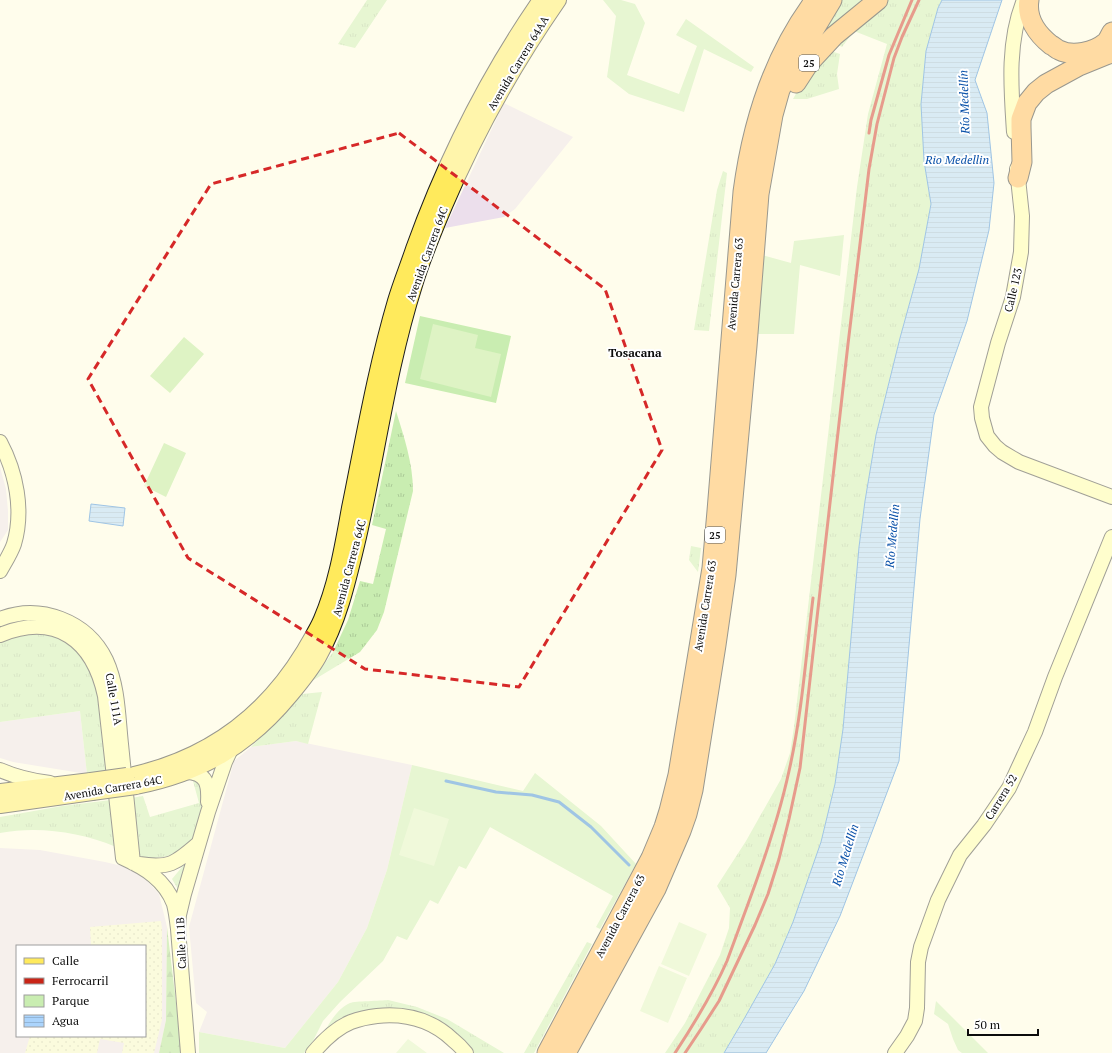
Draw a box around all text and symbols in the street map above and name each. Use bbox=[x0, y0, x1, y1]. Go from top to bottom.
street label: Avenida Carrera 64AA bbox=[484, 13, 552, 113]
road number: 25 bbox=[799, 55, 819, 71]
water label: Río Medellín bbox=[955, 70, 973, 135]
water label: Rio Medellin bbox=[924, 152, 989, 167]
street label: Avenida Carrera 64C bbox=[403, 205, 451, 303]
street label: Avenida Carrera 63 bbox=[724, 237, 746, 331]
street label: Calle 123 bbox=[1001, 266, 1025, 314]
district label: Tosacana bbox=[608, 345, 662, 360]
water label: Río Medellín bbox=[882, 503, 902, 570]
street label: Avenida Carrera 64C bbox=[329, 518, 369, 618]
road number: 25 bbox=[705, 527, 725, 543]
street label: Avenida Carrera 63 bbox=[691, 559, 719, 653]
street label: Calle 111A bbox=[103, 672, 126, 727]
street label: Avenida Carrera 64C bbox=[63, 772, 163, 804]
street label: Carrera 52 bbox=[982, 772, 1020, 822]
water label: Río Medellín bbox=[828, 822, 862, 889]
street label: Avenida Carrera 63 bbox=[592, 872, 648, 960]
street label: Calle 111B bbox=[173, 917, 189, 969]
legend bbox=[16, 945, 146, 1037]
text: Calle bbox=[52, 953, 79, 968]
text: Ferrocarril bbox=[52, 973, 109, 988]
text: Parque bbox=[52, 993, 89, 1008]
scale bar bbox=[968, 1011, 1038, 1037]
text: Agua bbox=[52, 1013, 79, 1028]
text: 50 m bbox=[974, 1017, 1001, 1032]

